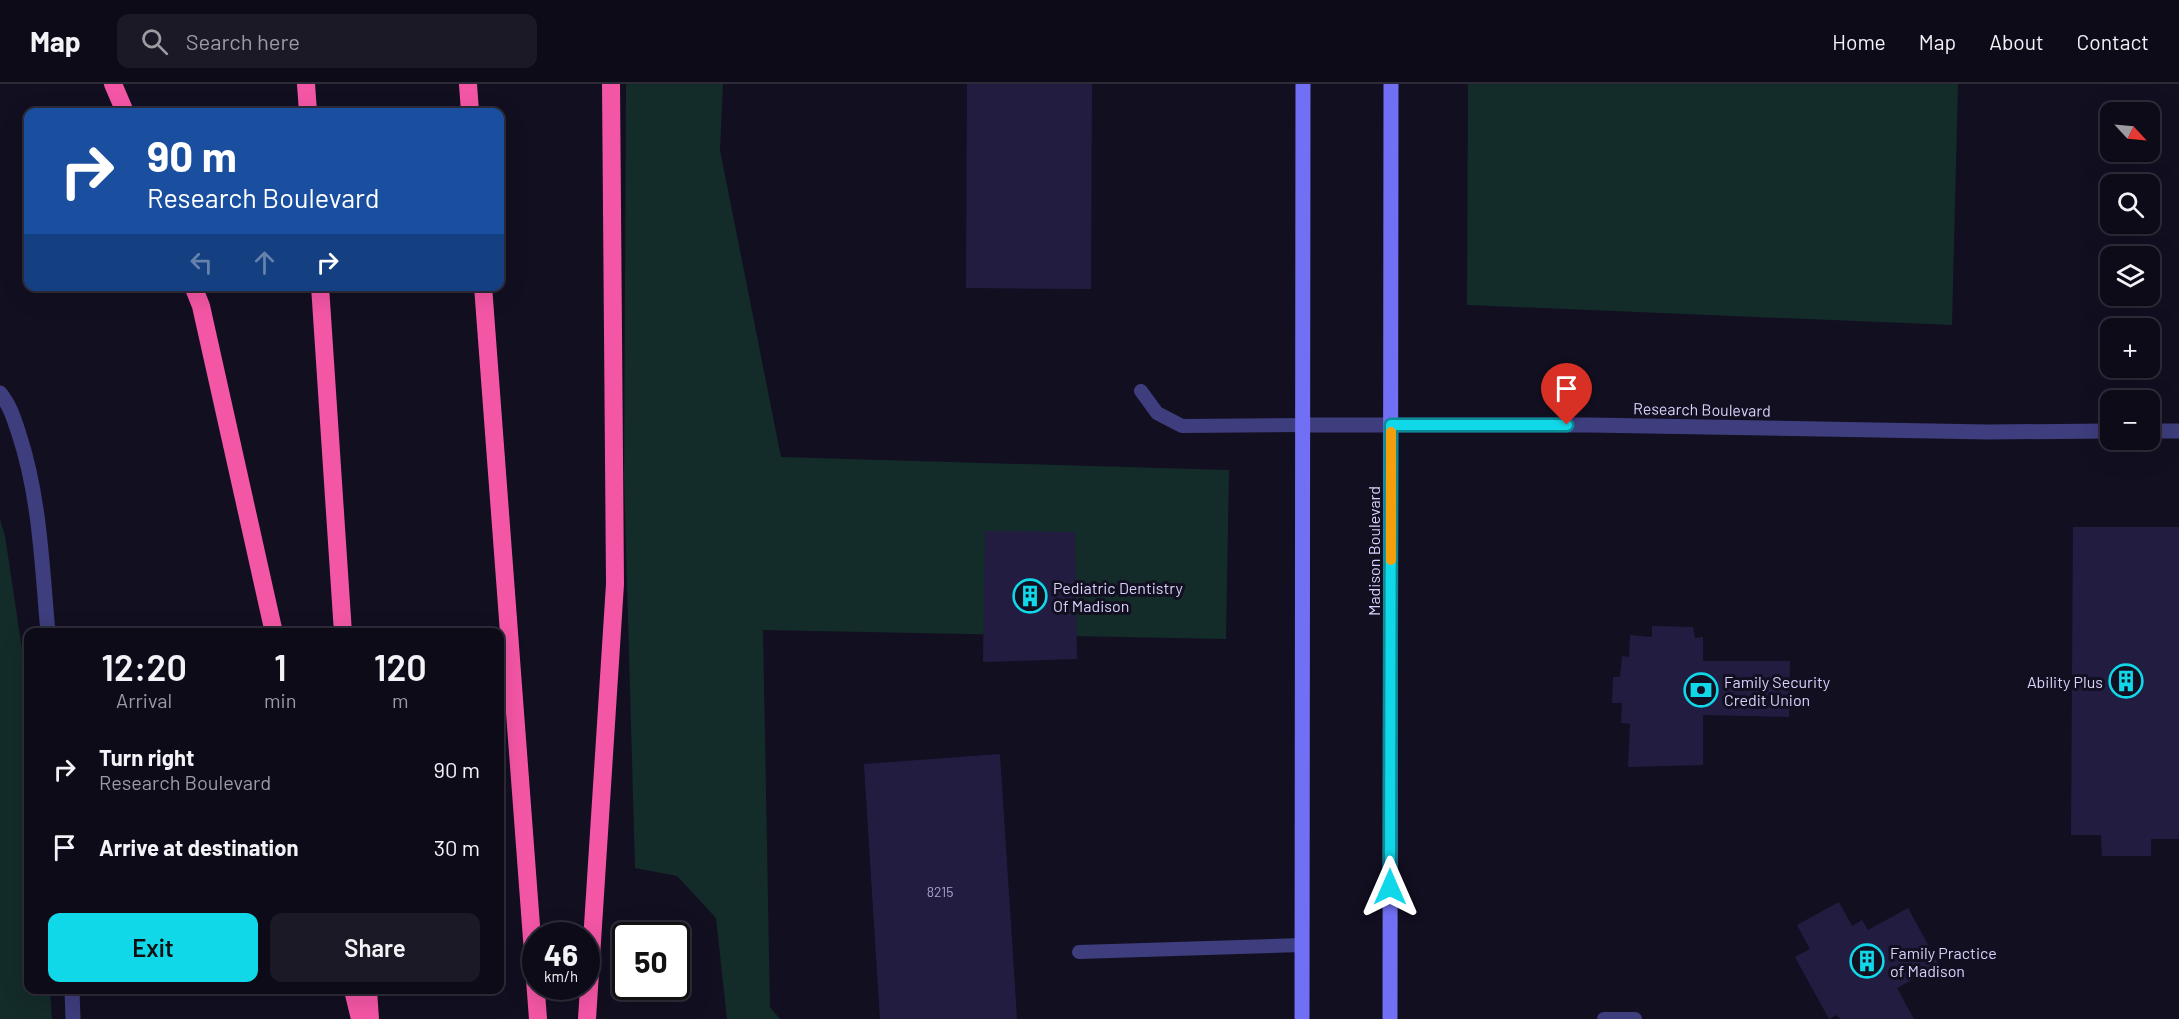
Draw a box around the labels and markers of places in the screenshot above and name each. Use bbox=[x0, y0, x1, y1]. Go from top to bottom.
pin bbox=[1541, 363, 1592, 425]
building icon: Pediatric Dentistry Of Madison bbox=[1012, 578, 1048, 614]
place label: Pediatric Dentistry Of Madison bbox=[1053, 578, 1184, 615]
building icon: Ability Plus bbox=[2108, 663, 2144, 699]
bank icon: Family Security Credit Union bbox=[1683, 672, 1719, 708]
place label: Family Security Credit Union bbox=[1724, 672, 1831, 709]
place label: Ability Plus bbox=[2027, 672, 2103, 691]
building icon: Family Practice of Madison bbox=[1849, 943, 1885, 979]
place label: Family Practice of Madison bbox=[1890, 943, 1997, 980]

